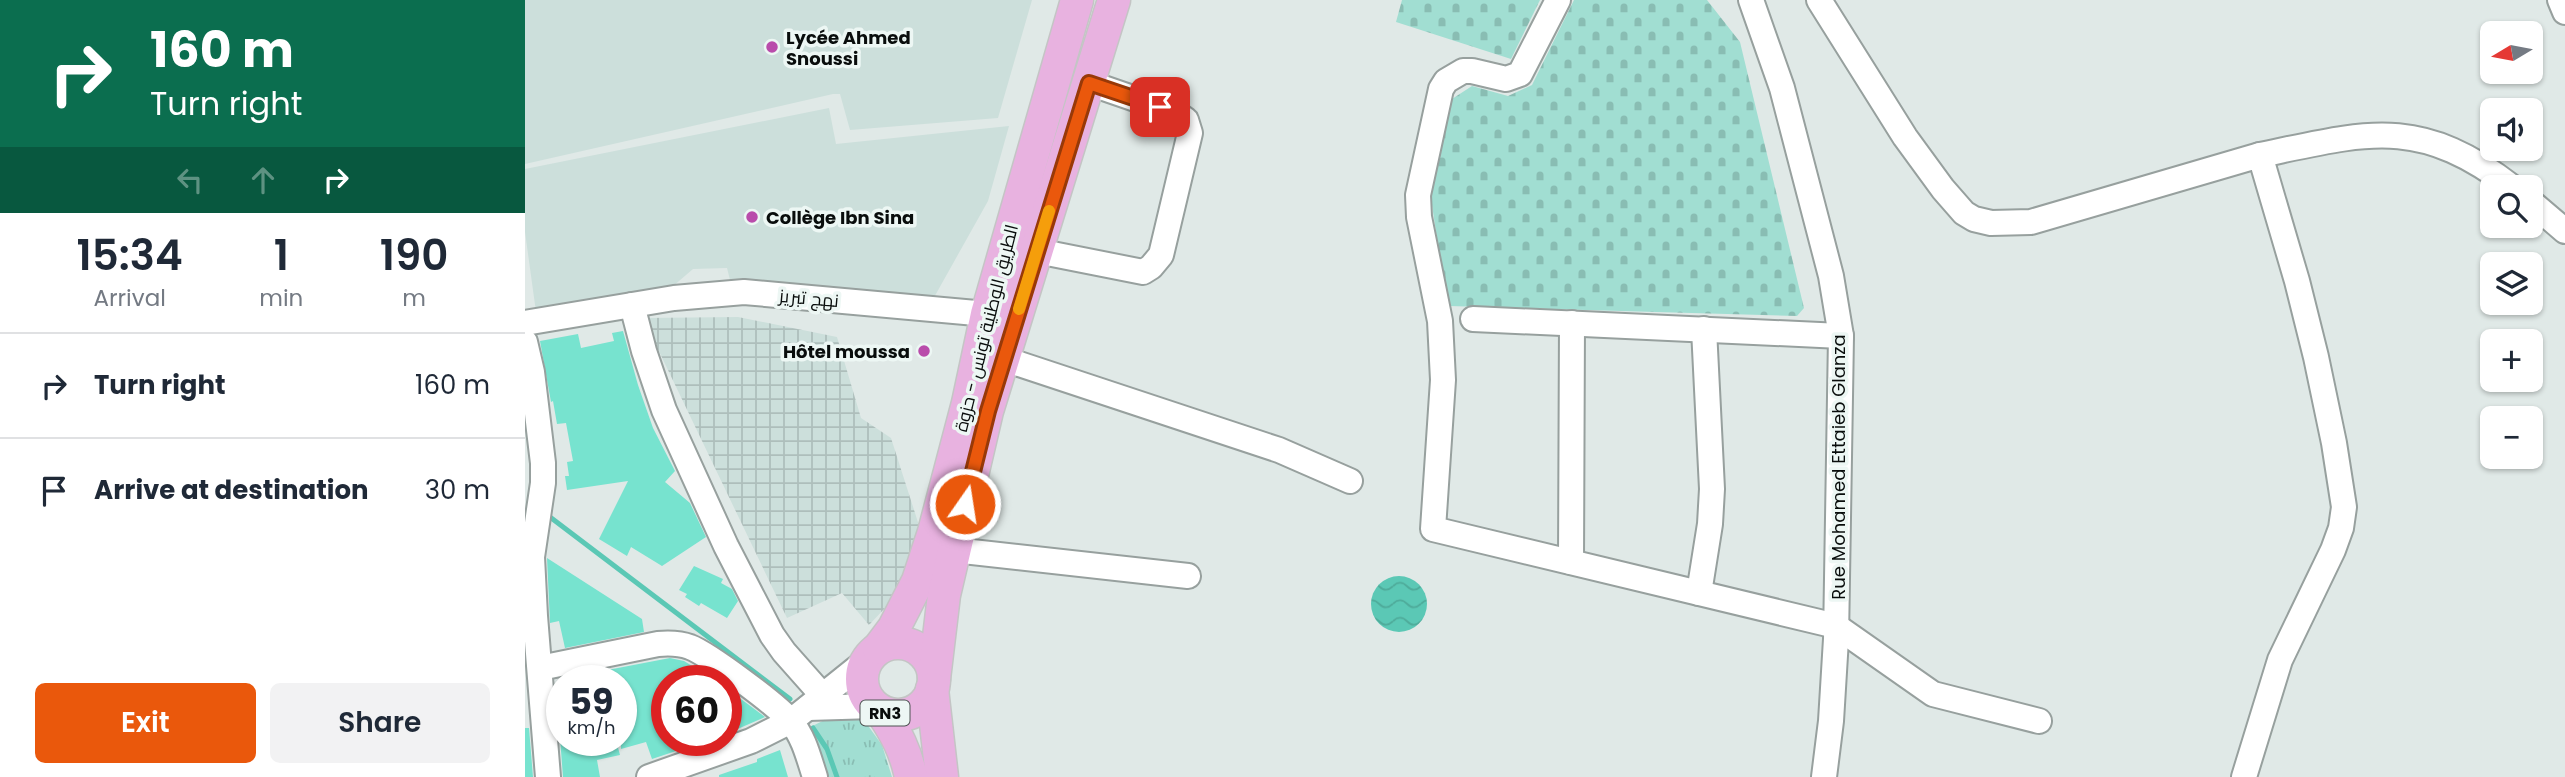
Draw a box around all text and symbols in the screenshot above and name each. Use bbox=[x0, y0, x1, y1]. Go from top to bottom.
text: 160 m bbox=[150, 16, 294, 84]
north arrow bbox=[2480, 21, 2543, 84]
map controls bbox=[2480, 21, 2543, 469]
place label: Lycée Ahmed Snoussi bbox=[786, 25, 911, 71]
icon: right bbox=[35, 28, 126, 119]
marker: Lycée Ahmed Snoussi bbox=[764, 39, 780, 55]
pin bbox=[1130, 77, 1190, 137]
text: Turn right bbox=[150, 81, 302, 126]
icon: arrive bbox=[1141, 88, 1179, 126]
button: sound bbox=[2480, 98, 2543, 161]
icon: left bbox=[171, 161, 209, 199]
icon: ahead bbox=[244, 161, 282, 199]
icon: right bbox=[317, 161, 355, 199]
button: search bbox=[2480, 175, 2543, 238]
place label: Collège Ibn Sina bbox=[766, 205, 914, 230]
marker: Collège Ibn Sina bbox=[744, 209, 760, 225]
street label: الطريق الوطنية تونس - حزوة bbox=[948, 222, 1024, 434]
text: 15:34 bbox=[77, 226, 183, 285]
text: 1 bbox=[274, 226, 289, 285]
text: 190 bbox=[380, 226, 448, 285]
button: layers bbox=[2480, 252, 2543, 315]
text: Arrival bbox=[93, 282, 166, 314]
text: min bbox=[259, 282, 303, 314]
text: m bbox=[402, 282, 426, 314]
street label: نهج تبريز bbox=[777, 283, 840, 313]
button: + bbox=[2480, 329, 2543, 392]
street label: Rue Mohamed Ettaieb Glanza bbox=[1826, 334, 1851, 600]
place label: Hôtel moussa bbox=[783, 339, 910, 364]
marker: Hôtel moussa bbox=[916, 343, 932, 359]
icon: right bbox=[35, 367, 73, 405]
text: Turn right bbox=[94, 367, 226, 403]
text: 160 m bbox=[415, 367, 490, 403]
button: − bbox=[2480, 406, 2543, 469]
position arrow bbox=[928, 467, 1002, 541]
icon: arrive bbox=[35, 472, 73, 510]
text: Arrive at destination bbox=[94, 472, 369, 508]
text: 30 m bbox=[425, 472, 490, 508]
speed limit sign: 60 bbox=[651, 665, 742, 756]
text: 59 bbox=[569, 677, 614, 726]
button: Exit bbox=[35, 683, 256, 763]
button: Share bbox=[270, 683, 490, 763]
road number: RN3 bbox=[861, 700, 909, 726]
text: km/h bbox=[568, 715, 615, 740]

